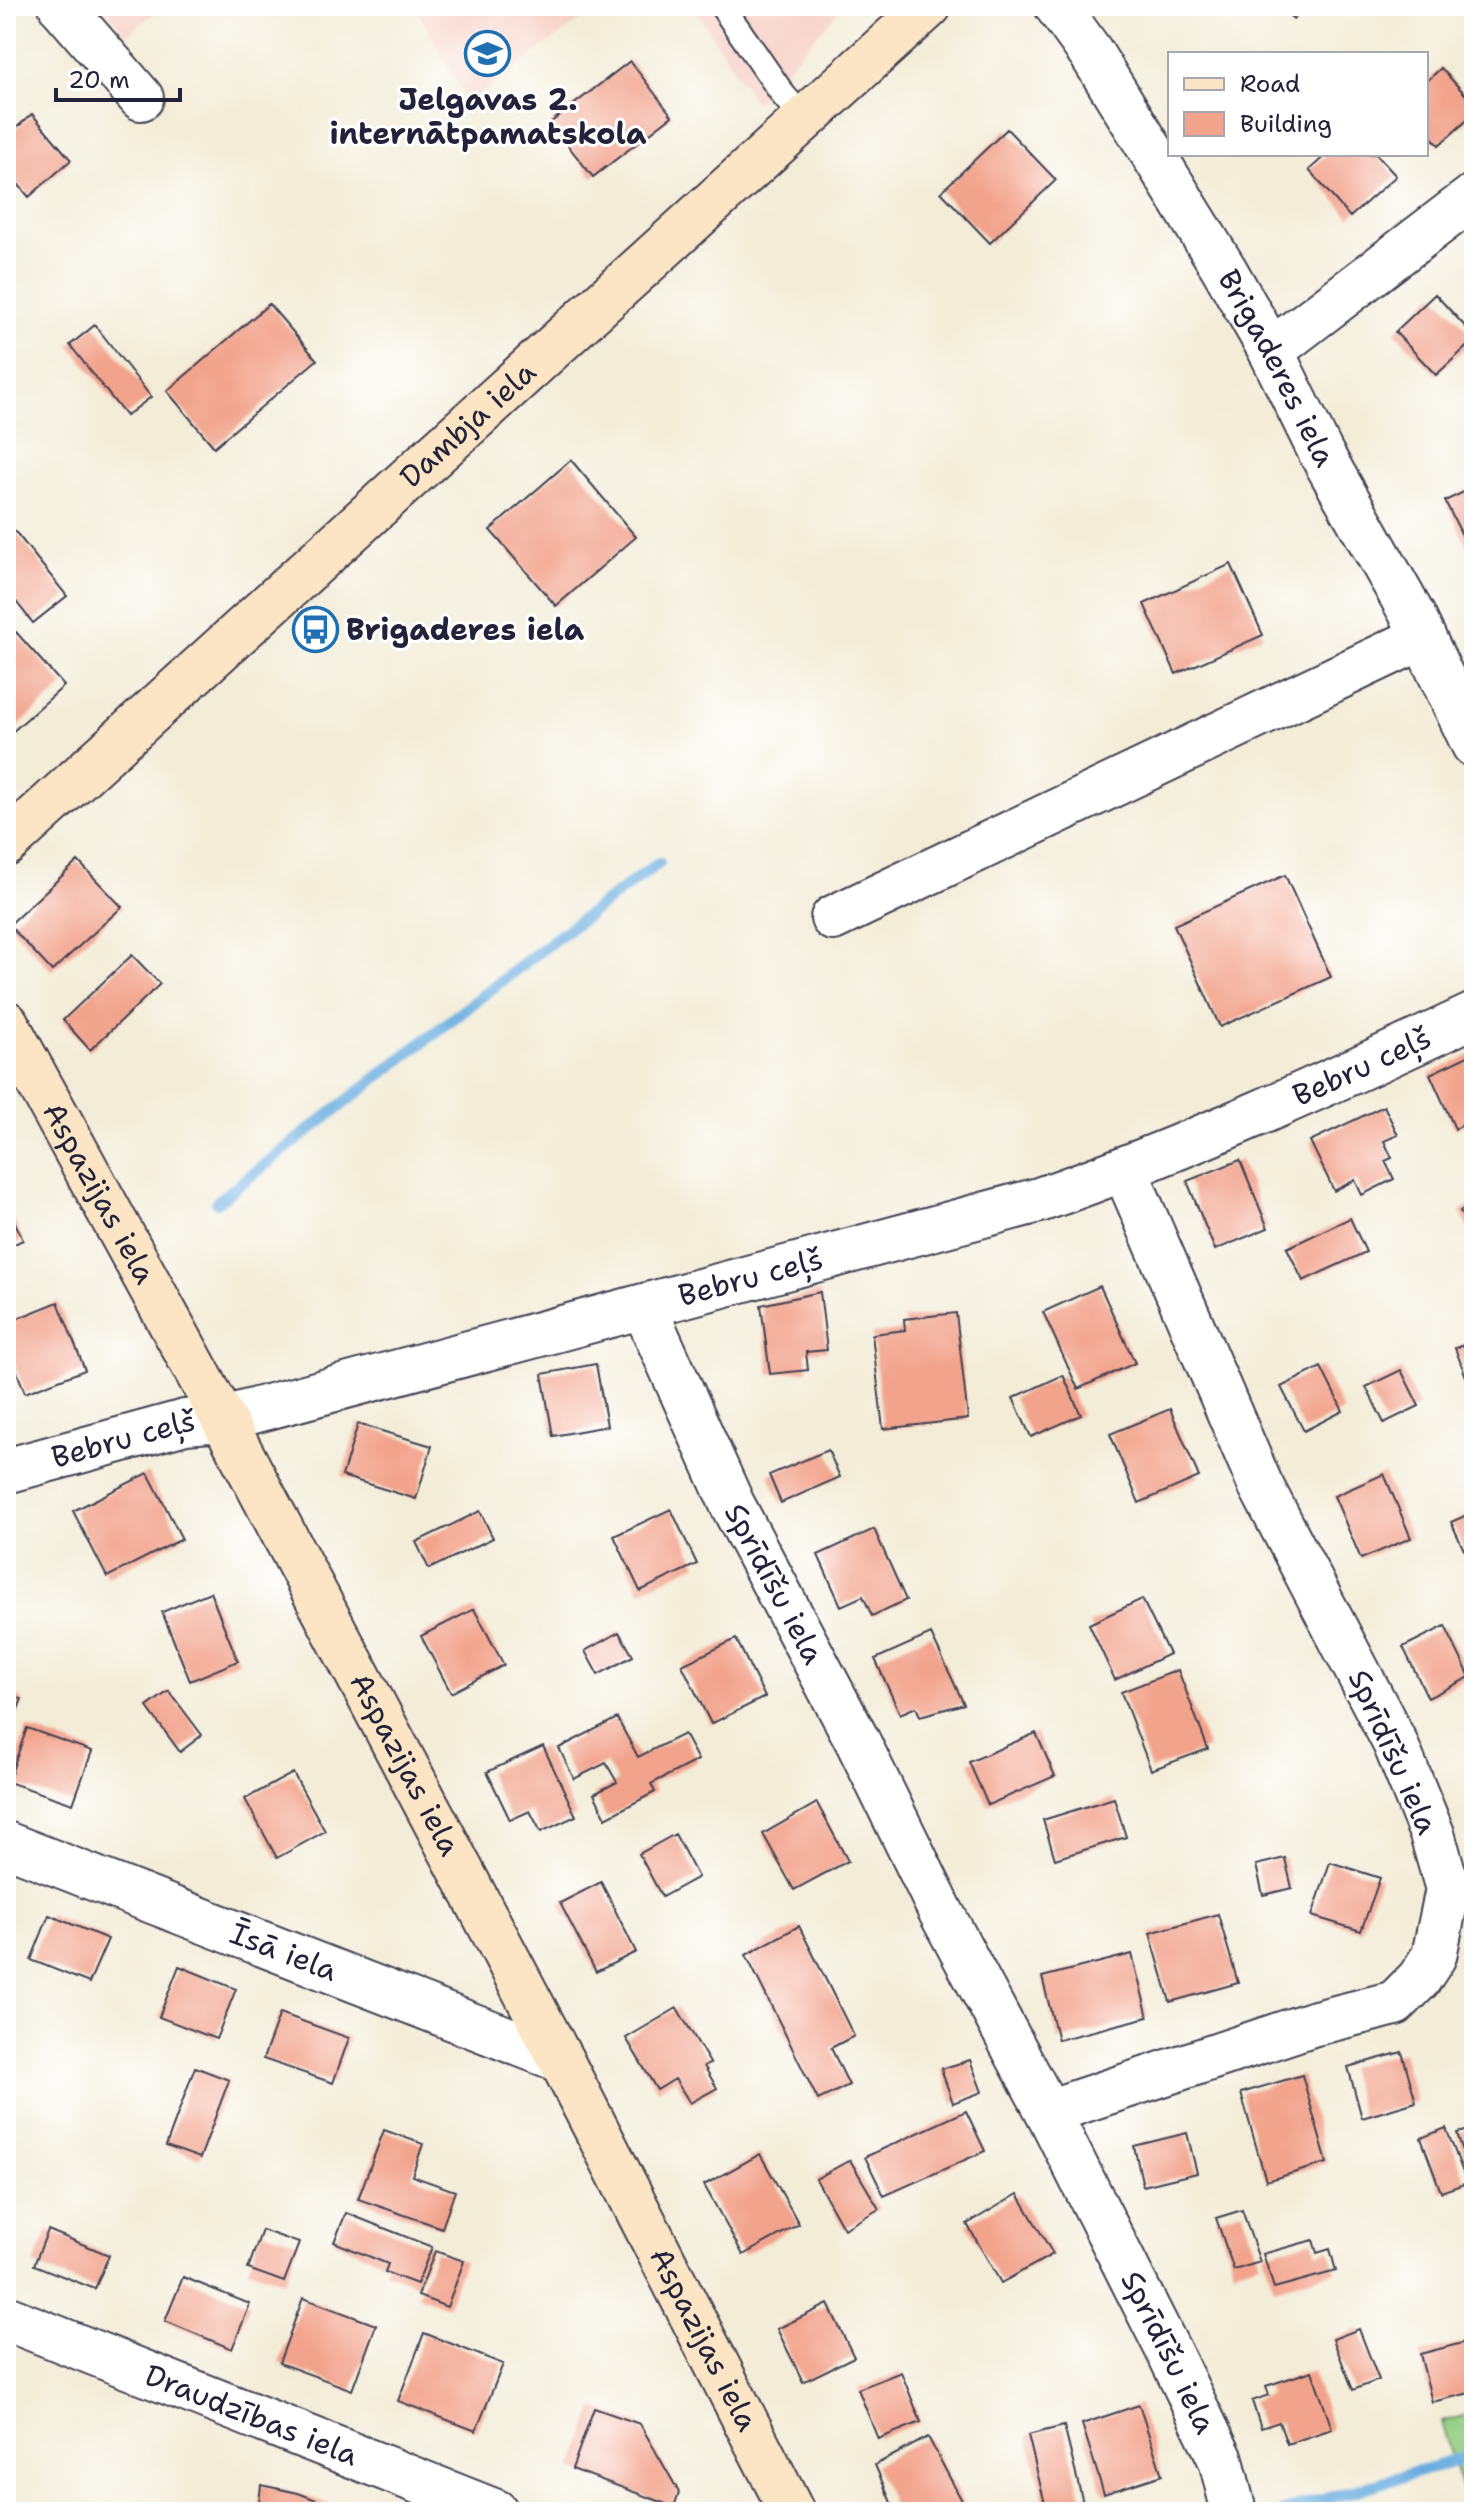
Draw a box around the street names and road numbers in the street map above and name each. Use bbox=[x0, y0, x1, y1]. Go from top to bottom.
street label: Brigaderes iela bbox=[1208, 262, 1346, 474]
street label: Dambja iela bbox=[391, 352, 545, 497]
street label: Bebru ceļš bbox=[1286, 1017, 1437, 1116]
street label: Aspazijas iela bbox=[33, 1095, 166, 1291]
street label: Bebru ceļš bbox=[674, 1238, 827, 1316]
street label: Bebru ceļš bbox=[47, 1400, 197, 1478]
street label: Sprīdīšu iela bbox=[715, 1496, 834, 1671]
street label: Sprīdīšu iela bbox=[1339, 1663, 1448, 1841]
street label: Aspazijas iela bbox=[341, 1666, 471, 1863]
street label: Īsā iela bbox=[224, 1912, 344, 1991]
street label: Aspazijas iela bbox=[640, 2240, 768, 2438]
street label: Sprīdīšu iela bbox=[1112, 2264, 1226, 2441]
street label: Draudzības iela bbox=[139, 2354, 364, 2475]

